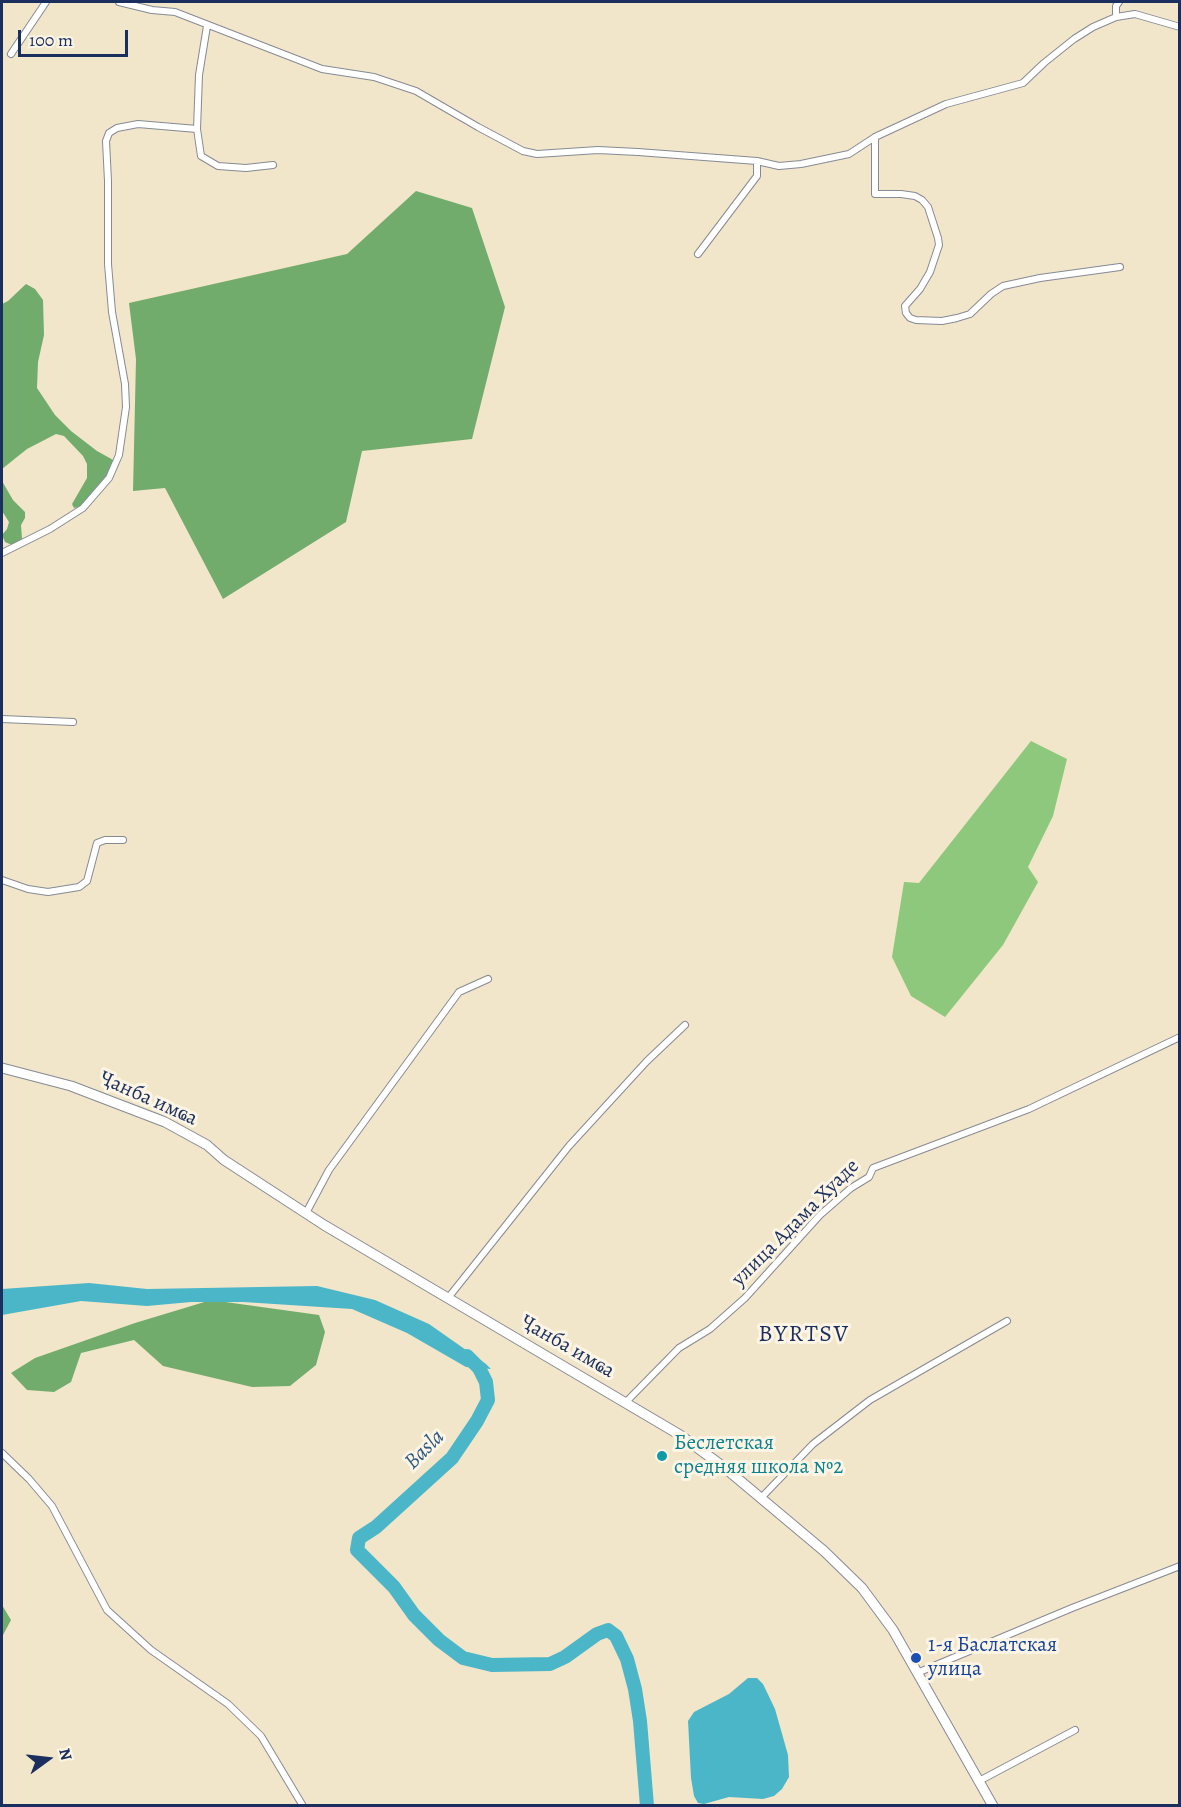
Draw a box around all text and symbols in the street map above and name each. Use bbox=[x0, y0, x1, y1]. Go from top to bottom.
scale bar bbox=[21, 18, 130, 56]
text: 100 m bbox=[29, 28, 73, 52]
street label: Ҷанба имҩа bbox=[95, 1066, 201, 1132]
street label: улица Адама Хуаде bbox=[727, 1154, 865, 1292]
street label: Ҷанба имҩа bbox=[515, 1310, 619, 1384]
district label: BYRTSV bbox=[758, 1321, 850, 1349]
water label: Basla bbox=[400, 1425, 450, 1475]
place label: Беслетская средняя школа №2 bbox=[674, 1431, 843, 1481]
marker: Беслетская средняя школа №2 bbox=[655, 1449, 669, 1463]
place label: 1-я Баслатская улица bbox=[928, 1633, 1057, 1683]
marker: 1-я Баслатская улица bbox=[909, 1651, 923, 1665]
north arrow bbox=[18, 1729, 78, 1789]
text: N bbox=[53, 1746, 78, 1763]

